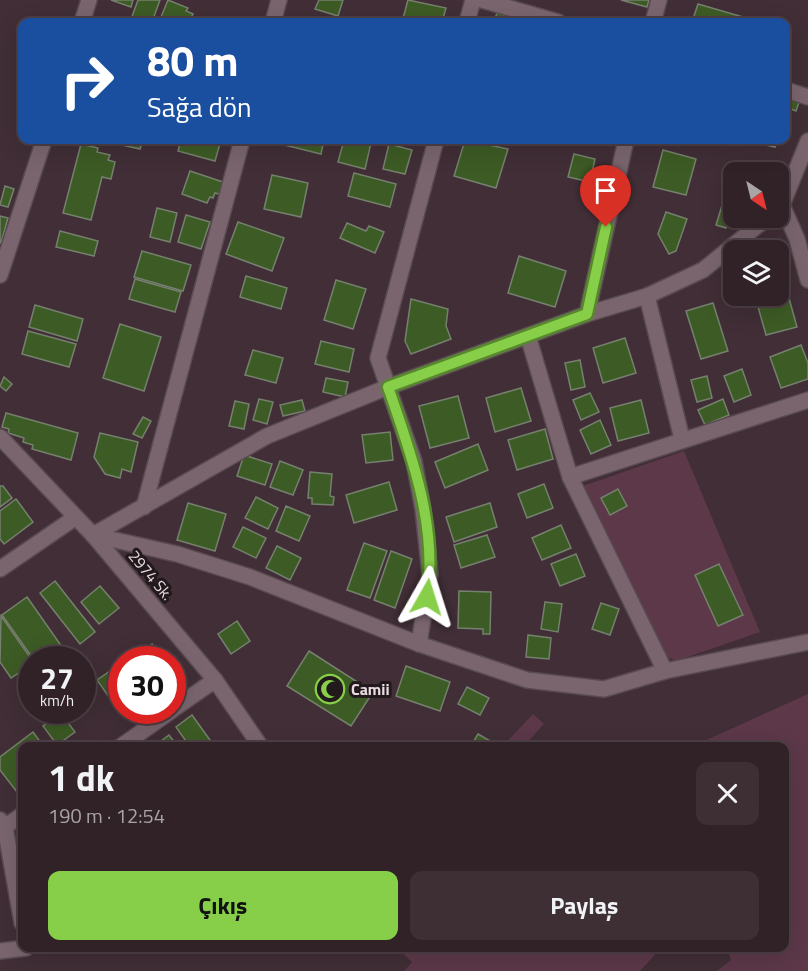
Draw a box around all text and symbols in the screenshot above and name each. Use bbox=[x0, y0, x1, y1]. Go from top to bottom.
text: 80 m bbox=[147, 28, 239, 92]
icon: right bbox=[48, 42, 126, 120]
text: Sağa dön bbox=[147, 86, 252, 127]
north arrow bbox=[723, 162, 789, 228]
map controls bbox=[723, 162, 789, 306]
pin bbox=[580, 165, 631, 227]
icon: arrive bbox=[589, 174, 622, 207]
button: layers bbox=[723, 240, 789, 306]
street label: 2974 Sk. bbox=[123, 545, 179, 605]
position arrow bbox=[395, 565, 459, 629]
speed limit sign: 30 bbox=[108, 646, 186, 724]
text: 27 bbox=[40, 655, 74, 701]
mosque icon: Camii bbox=[314, 673, 346, 705]
place label: Camii bbox=[351, 677, 390, 701]
text: km/h bbox=[40, 689, 74, 712]
text: 1 dk bbox=[48, 750, 114, 805]
button: close bbox=[696, 762, 759, 825]
text: 190 m · 12:54 bbox=[48, 800, 165, 831]
button: Çıkış bbox=[48, 871, 398, 940]
button: Paylaş bbox=[410, 871, 759, 940]

